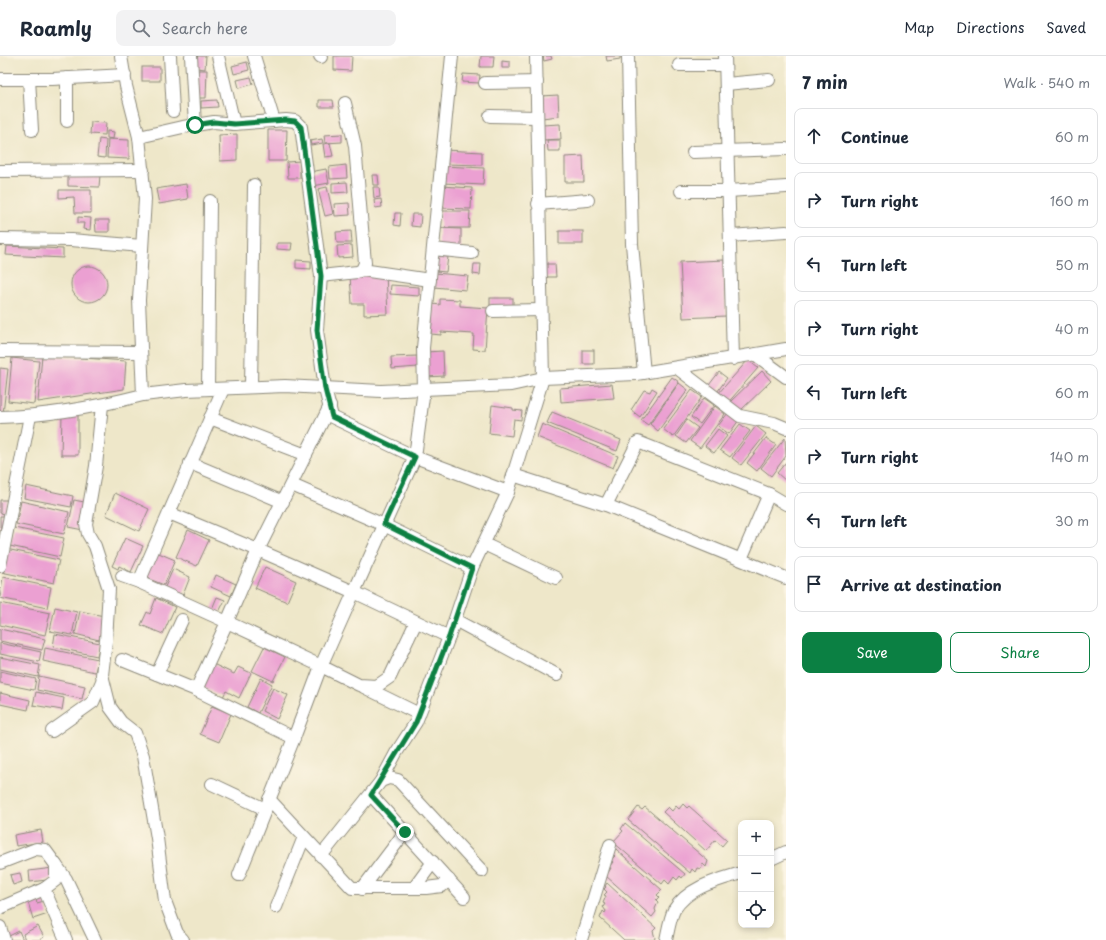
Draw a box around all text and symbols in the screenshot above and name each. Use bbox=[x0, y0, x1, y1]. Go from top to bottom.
search box bbox=[116, 10, 396, 46]
text: Roamly bbox=[20, 14, 92, 42]
text: Search here bbox=[162, 16, 248, 39]
icon: search bbox=[130, 17, 152, 39]
text: Map bbox=[904, 17, 934, 38]
text: Directions bbox=[956, 17, 1024, 38]
text: Saved bbox=[1046, 17, 1086, 38]
text: 7 min bbox=[802, 69, 848, 95]
text: Walk · 540 m bbox=[1003, 73, 1090, 92]
route start bbox=[186, 116, 204, 134]
icon: ahead bbox=[803, 125, 825, 147]
text: Continue bbox=[841, 125, 909, 148]
text: 60 m bbox=[1055, 127, 1089, 146]
icon: right bbox=[803, 189, 825, 211]
text: Turn right bbox=[841, 189, 918, 212]
text: 160 m bbox=[1050, 191, 1089, 210]
icon: left bbox=[803, 253, 825, 275]
text: Turn left bbox=[841, 253, 907, 276]
text: 50 m bbox=[1055, 255, 1089, 274]
icon: right bbox=[803, 317, 825, 339]
text: Turn right bbox=[841, 317, 918, 340]
text: 40 m bbox=[1055, 319, 1089, 338]
icon: left bbox=[803, 381, 825, 403]
text: Turn left bbox=[841, 381, 907, 404]
text: 60 m bbox=[1055, 383, 1089, 402]
icon: right bbox=[803, 445, 825, 467]
text: Turn right bbox=[841, 445, 918, 468]
text: 140 m bbox=[1050, 447, 1089, 466]
icon: left bbox=[803, 509, 825, 531]
text: Turn left bbox=[841, 509, 907, 532]
text: 30 m bbox=[1055, 511, 1089, 530]
icon: arrive bbox=[803, 573, 825, 595]
text: Arrive at destination bbox=[841, 573, 1002, 596]
button: Save bbox=[802, 632, 942, 673]
button: Share bbox=[950, 632, 1090, 673]
map controls bbox=[738, 820, 774, 928]
button: + bbox=[738, 820, 774, 856]
route end bbox=[396, 823, 414, 841]
button: − bbox=[738, 856, 774, 892]
button: locate bbox=[738, 892, 774, 928]

